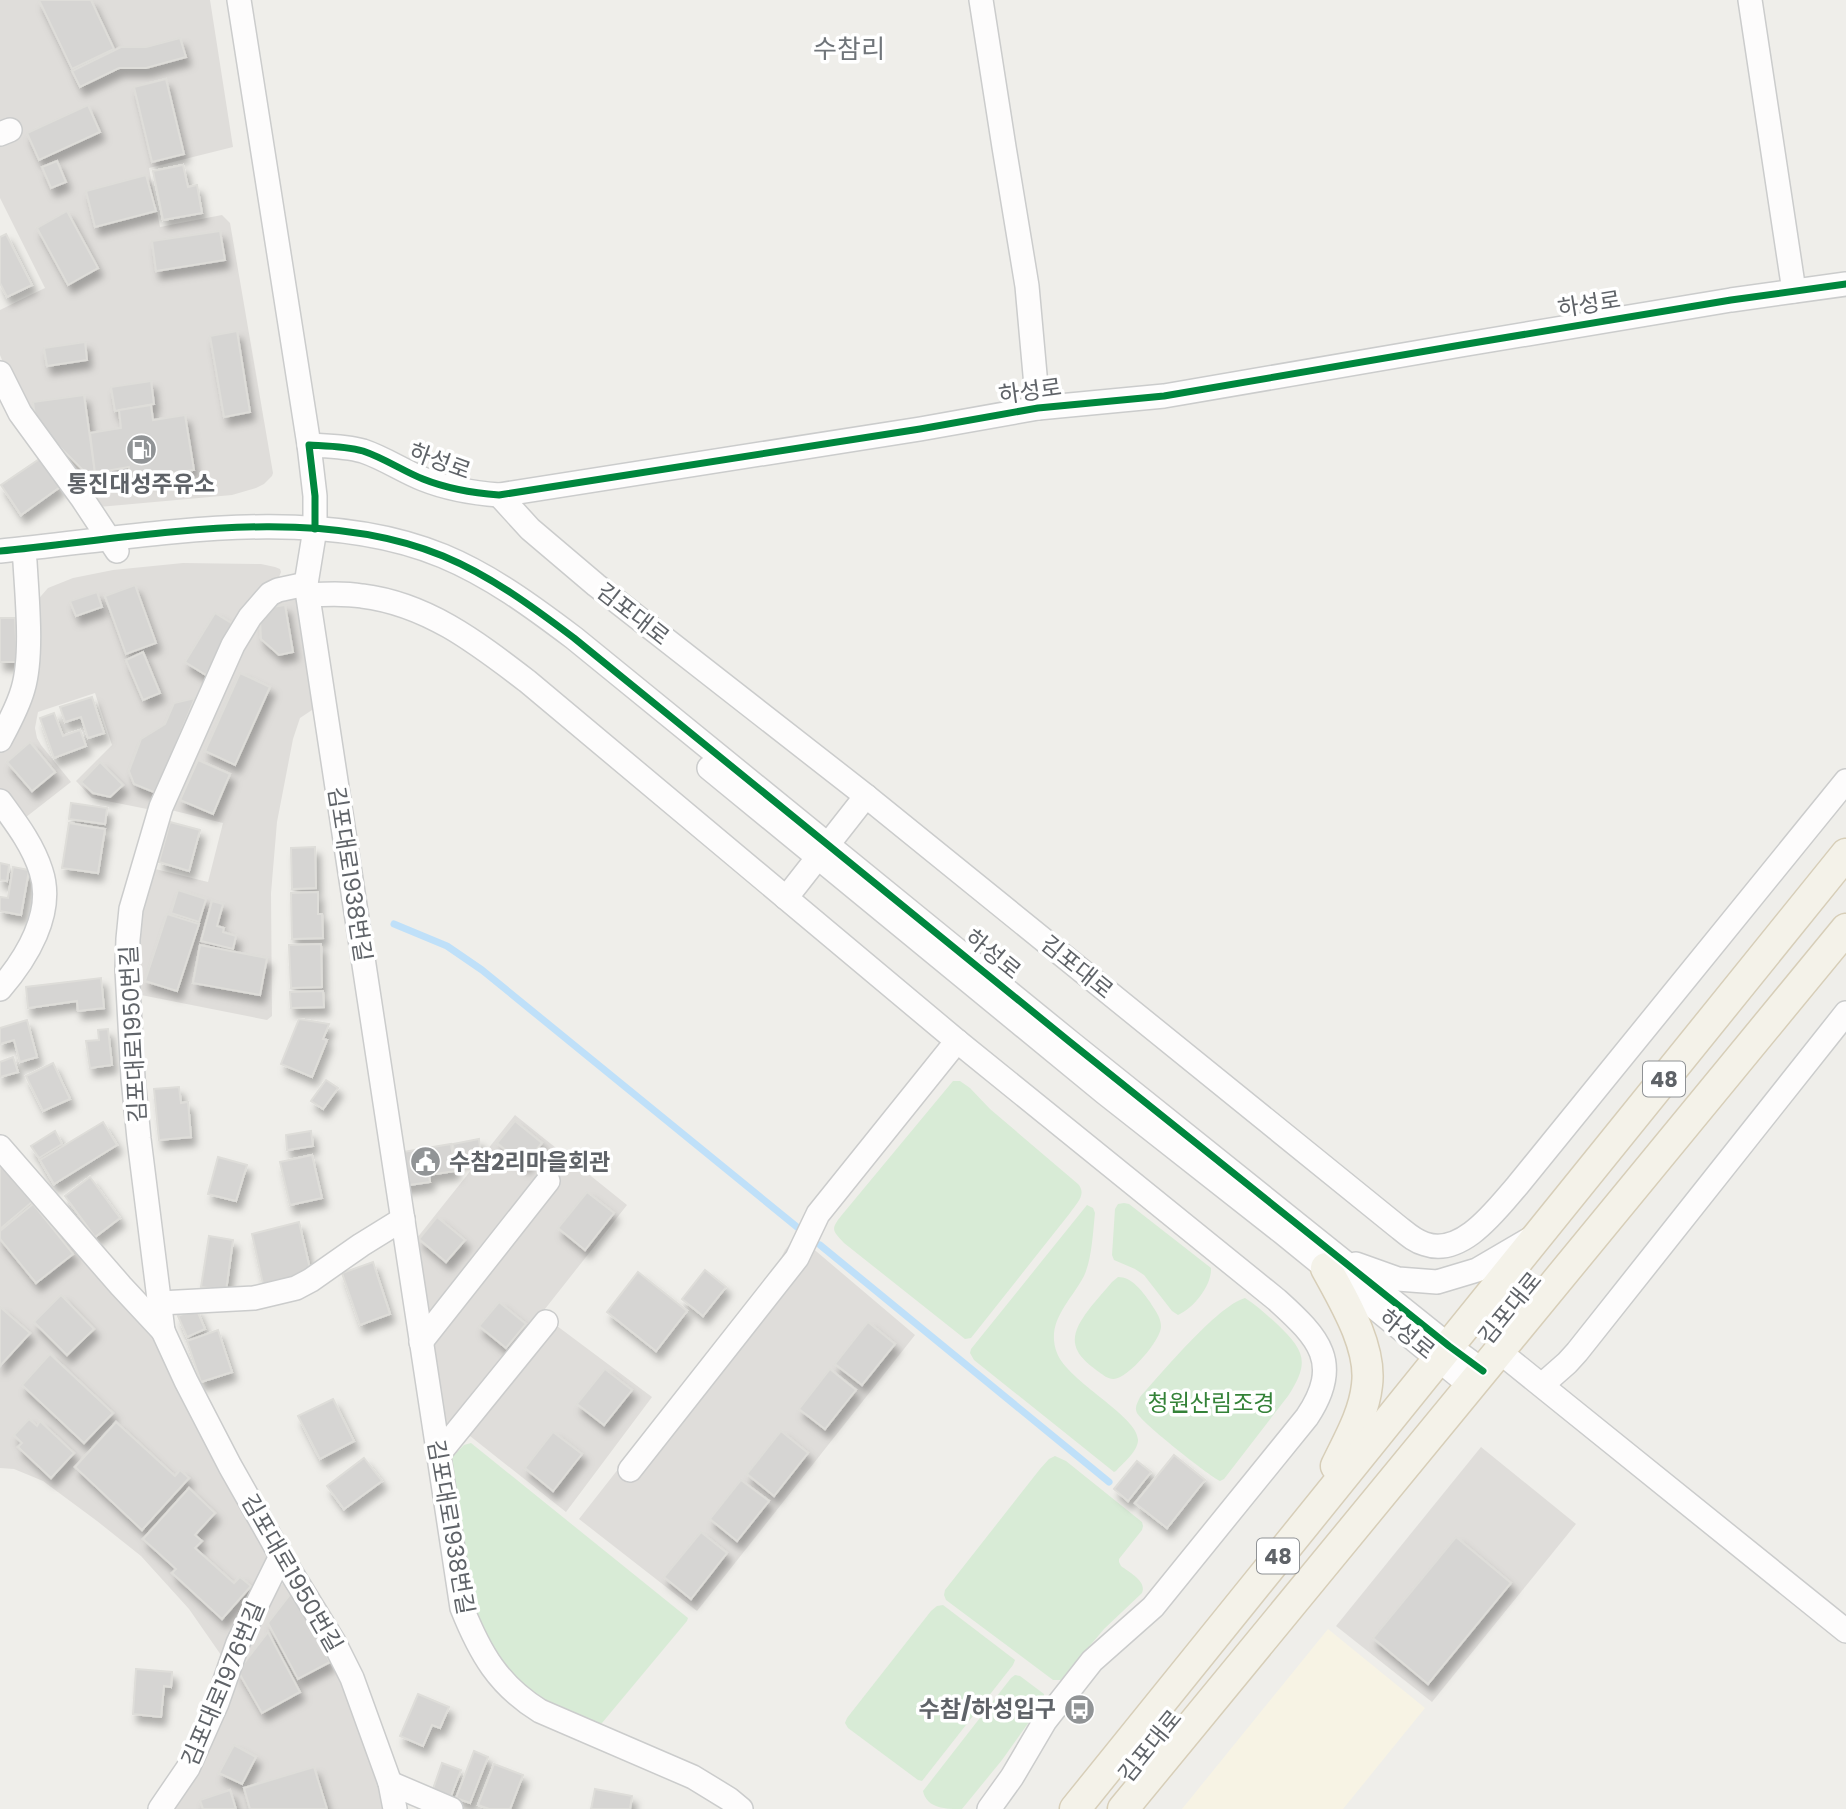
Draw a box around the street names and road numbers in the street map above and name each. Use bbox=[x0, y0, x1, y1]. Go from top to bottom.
street label: 하성로 bbox=[1555, 283, 1623, 325]
street label: 하성로 bbox=[996, 371, 1064, 411]
street label: 하성로 bbox=[405, 435, 475, 487]
street label: 김포대로 bbox=[590, 575, 676, 653]
street label: 김포대로1938번길 bbox=[320, 784, 380, 964]
street label: 하성로 bbox=[958, 922, 1028, 986]
street label: 김포대로 bbox=[1034, 928, 1120, 1006]
street label: 김포대로1950번길 bbox=[112, 944, 154, 1124]
road number: 48 bbox=[1643, 1062, 1685, 1096]
street label: 김포대로 bbox=[1471, 1265, 1549, 1351]
street label: 하성로 bbox=[1372, 1302, 1442, 1366]
street label: 김포대로1938번길 bbox=[420, 1437, 482, 1617]
street label: 김포대로1950번길 bbox=[234, 1488, 350, 1658]
road number: 48 bbox=[1257, 1538, 1299, 1574]
street label: 김포대로1976번길 bbox=[174, 1597, 272, 1771]
street label: 김포대로 bbox=[1111, 1703, 1189, 1789]

